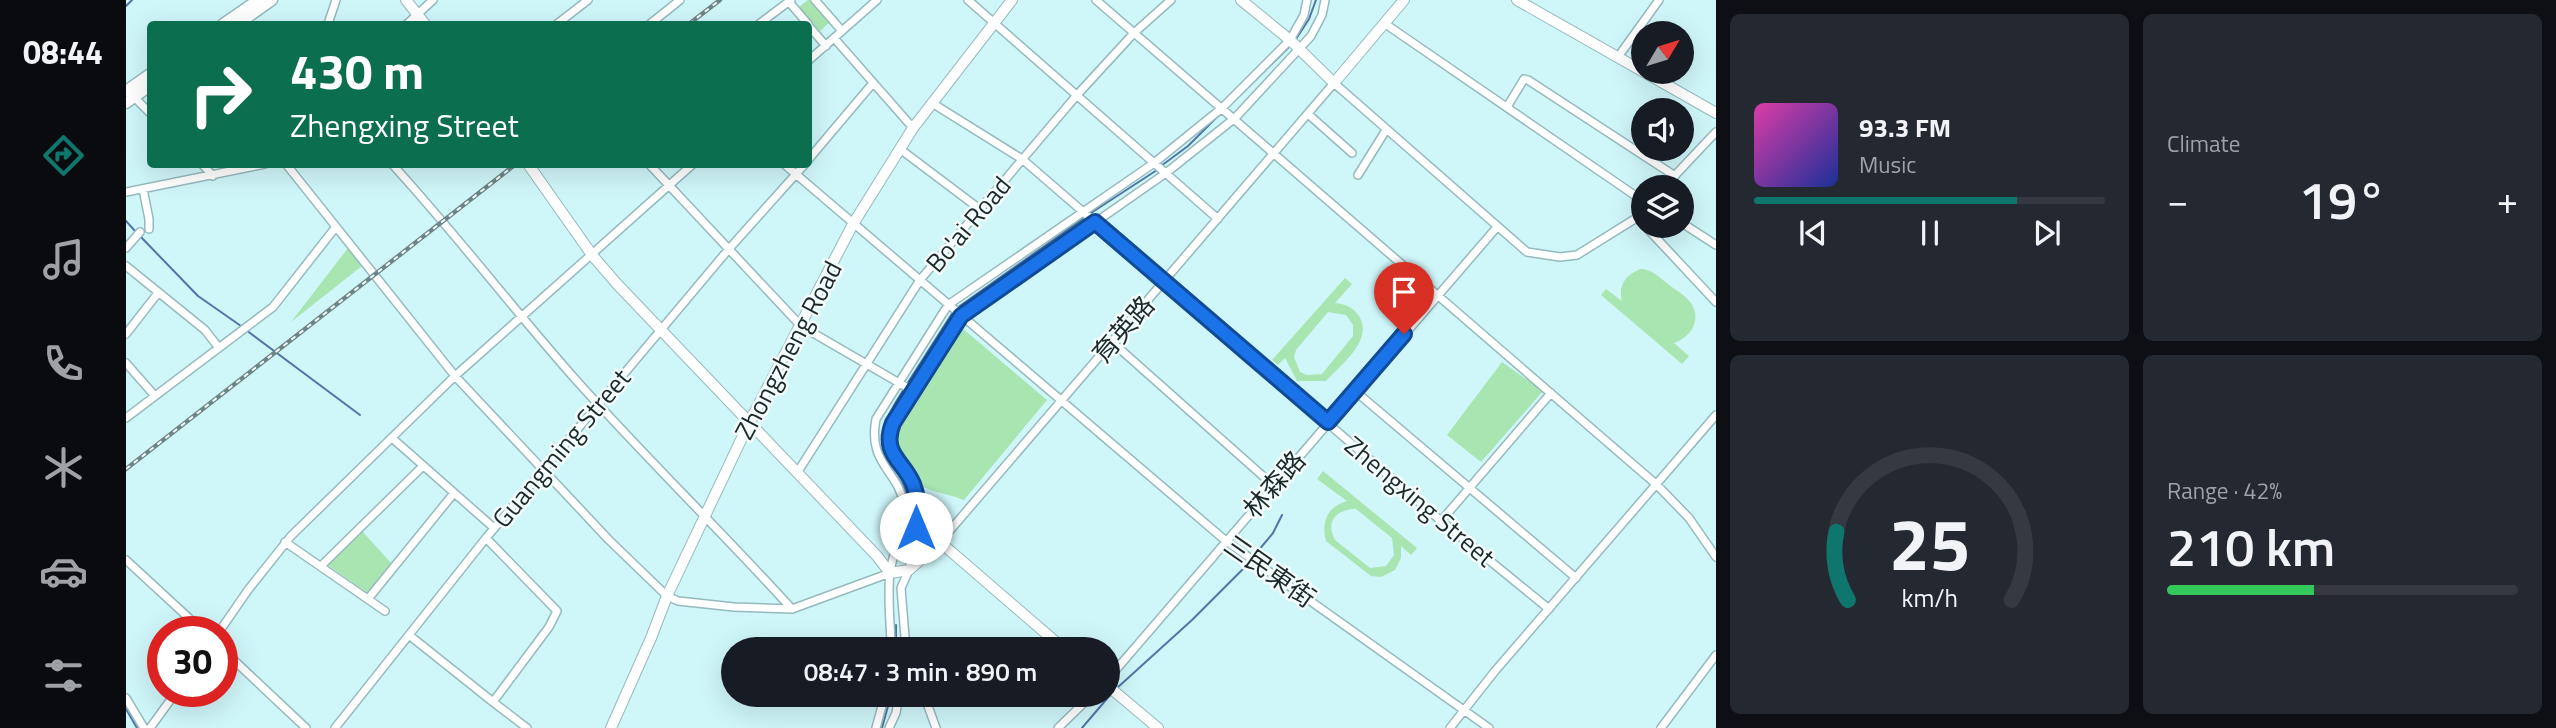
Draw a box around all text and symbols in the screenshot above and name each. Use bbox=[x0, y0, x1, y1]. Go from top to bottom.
north arrow bbox=[1631, 21, 1694, 84]
map controls bbox=[1631, 21, 1694, 238]
text: 08:44 bbox=[23, 28, 103, 76]
text: 430 m bbox=[290, 33, 424, 108]
icon: right bbox=[175, 49, 266, 140]
button: sound bbox=[1631, 98, 1694, 161]
text: Zhengxing Street bbox=[290, 101, 519, 149]
text: 93.3 FM bbox=[1859, 108, 1951, 147]
text: Climate bbox=[2167, 126, 2240, 161]
icon: directions bbox=[39, 131, 88, 180]
text: Music bbox=[1859, 147, 1916, 182]
text: 19° bbox=[2299, 160, 2386, 239]
street label: Bo'ai Road bbox=[916, 167, 1020, 281]
text: − bbox=[2167, 171, 2188, 229]
text: + bbox=[2497, 171, 2518, 229]
button: layers bbox=[1631, 175, 1694, 238]
icon: previous bbox=[1794, 214, 1832, 252]
icon: pause bbox=[1911, 214, 1949, 252]
icon: next bbox=[2028, 214, 2066, 252]
icon: music bbox=[39, 235, 88, 284]
street label: Zhongzheng Road bbox=[724, 254, 852, 446]
pin bbox=[1374, 262, 1434, 334]
icon: arrive bbox=[1385, 273, 1423, 311]
street label: 育英路 bbox=[1083, 287, 1163, 371]
icon: phone bbox=[39, 339, 88, 388]
street label: Guangming Street bbox=[483, 360, 639, 536]
street label: Zhengxing Street bbox=[1336, 426, 1504, 576]
street label: 林森路 bbox=[1234, 442, 1314, 526]
icon: climate bbox=[39, 443, 88, 492]
text: Range · 42% bbox=[2167, 473, 2282, 508]
text: 25 bbox=[1889, 489, 1970, 599]
position arrow bbox=[879, 491, 953, 565]
text: 210 km bbox=[2167, 507, 2335, 586]
street label: 三民東街 bbox=[1216, 525, 1324, 617]
icon: car bbox=[39, 547, 88, 596]
text: km/h bbox=[1901, 579, 1958, 617]
speed limit sign: 30 bbox=[147, 616, 238, 707]
icon: filters bbox=[39, 651, 88, 700]
text: 08:47 · 3 min · 890 m bbox=[804, 652, 1037, 691]

